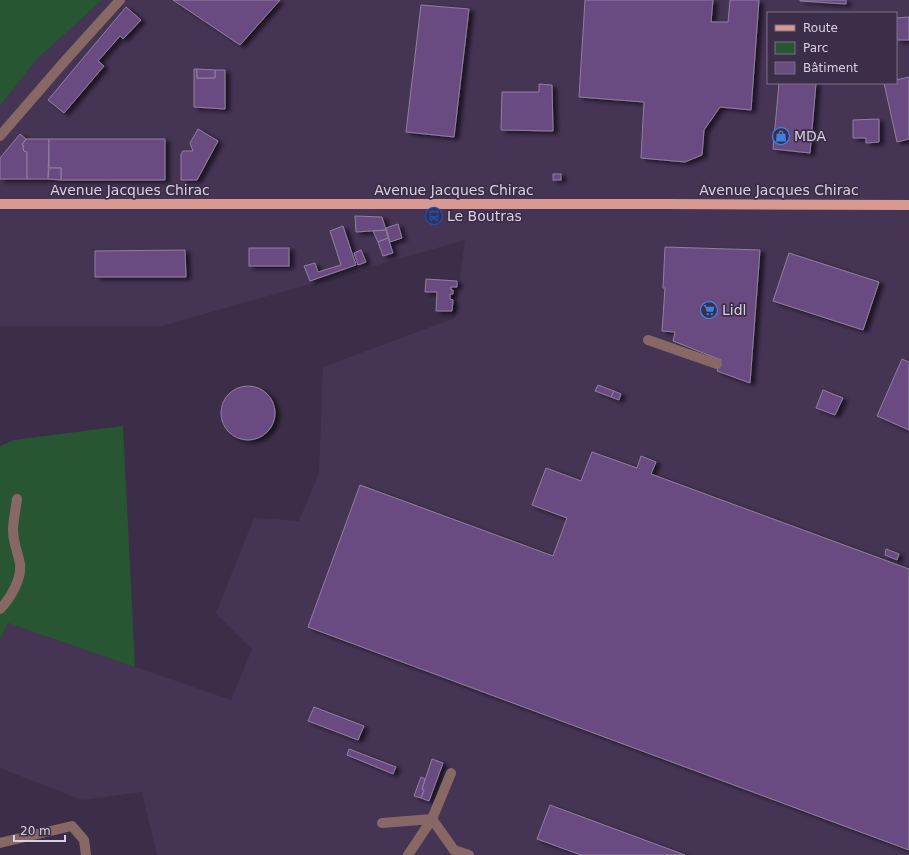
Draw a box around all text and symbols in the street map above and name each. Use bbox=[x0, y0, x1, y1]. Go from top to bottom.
legend bbox=[767, 12, 897, 84]
text: Route bbox=[803, 21, 838, 35]
text: Parc bbox=[803, 41, 828, 55]
text: Bâtiment bbox=[803, 61, 858, 75]
shop icon: MDA bbox=[771, 126, 791, 146]
place label: MDA bbox=[794, 128, 827, 144]
street label: Avenue Jacques Chirac bbox=[50, 182, 210, 198]
street label: Avenue Jacques Chirac bbox=[374, 182, 534, 198]
street label: Avenue Jacques Chirac bbox=[699, 182, 859, 198]
bus stop icon: Le Boutras bbox=[424, 206, 444, 226]
place label: Le Boutras bbox=[447, 208, 522, 224]
supermarket icon: Lidl bbox=[699, 300, 719, 320]
place label: Lidl bbox=[722, 302, 746, 318]
scale bar bbox=[14, 817, 65, 843]
text: 20 m bbox=[20, 824, 51, 838]

